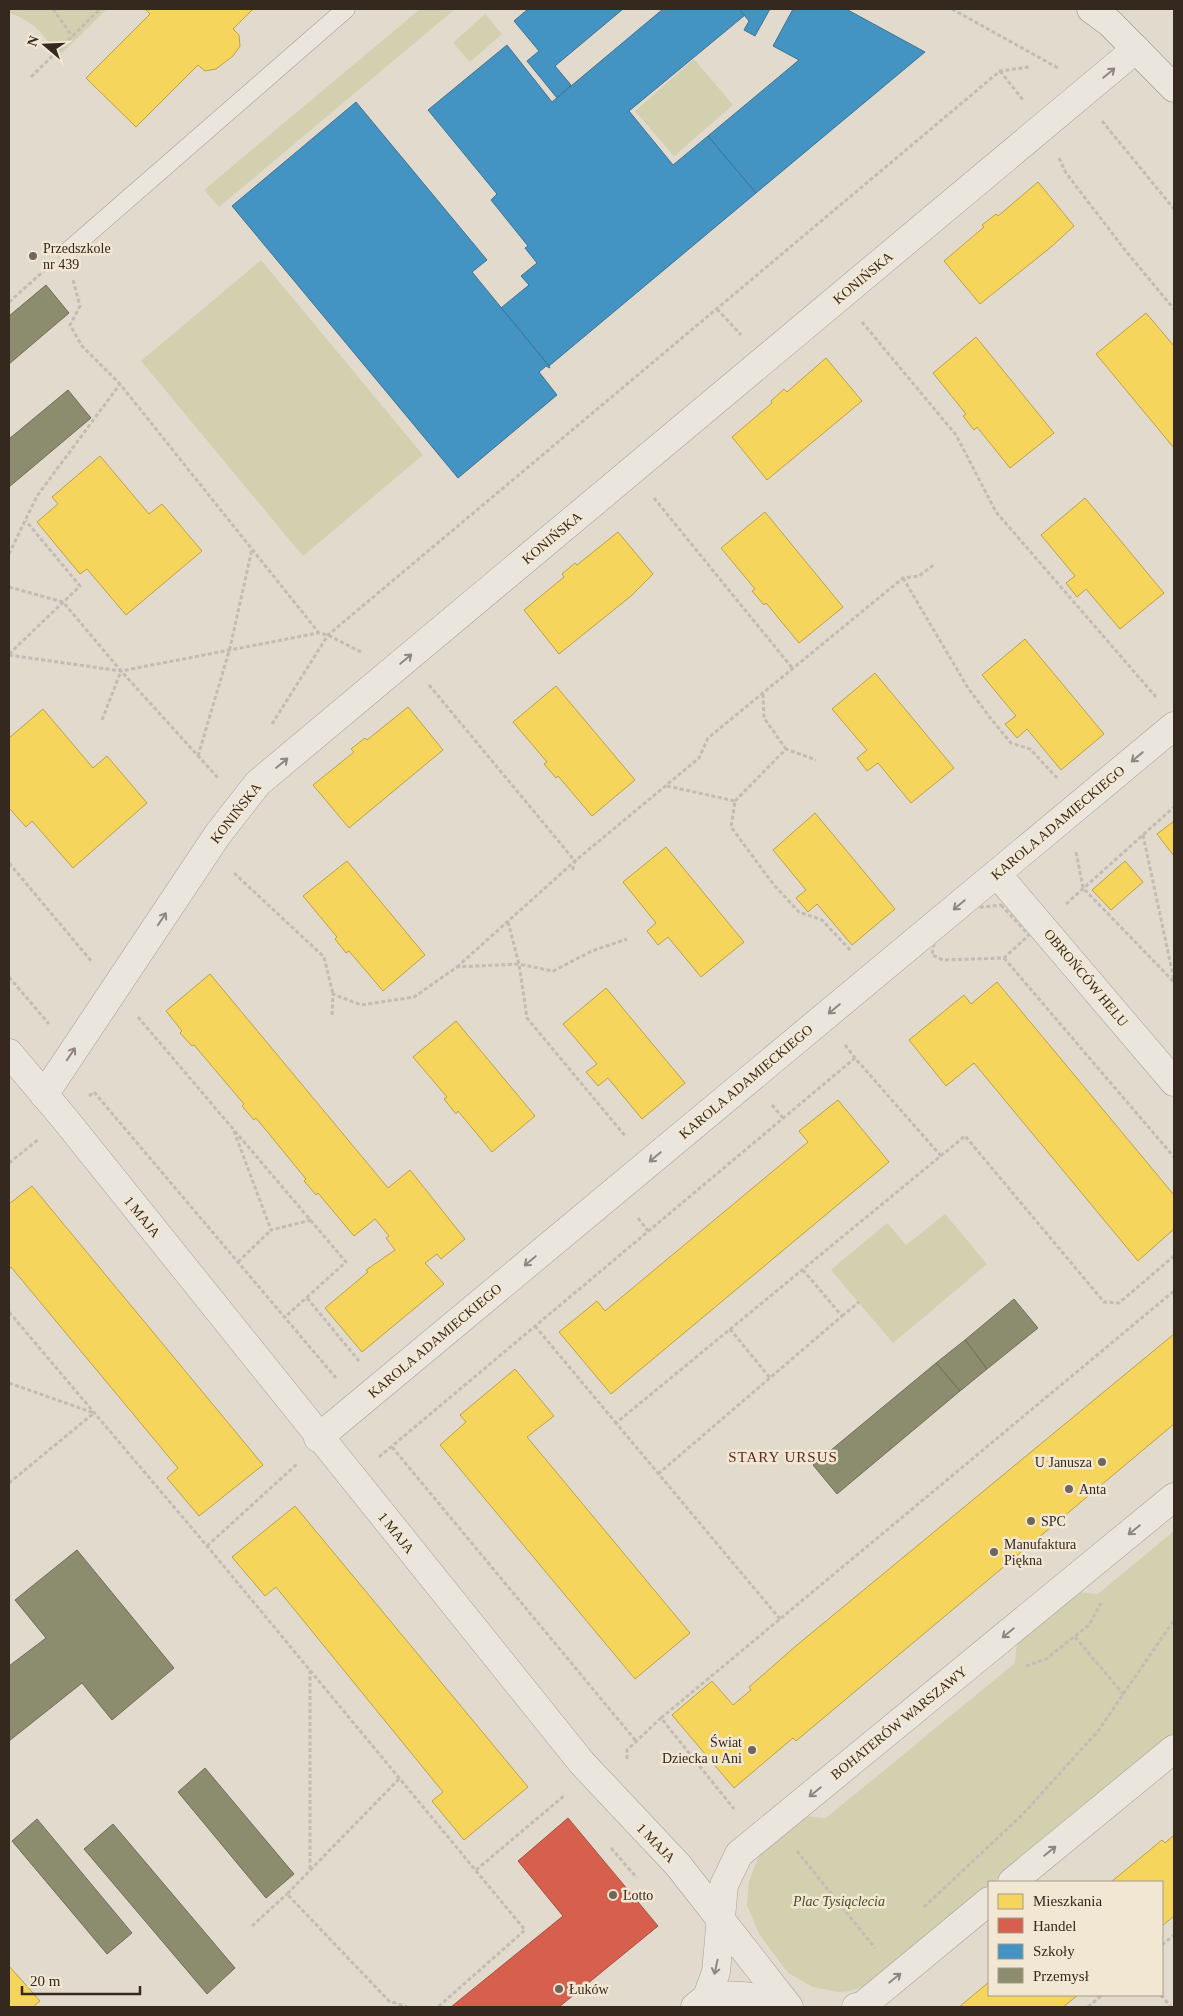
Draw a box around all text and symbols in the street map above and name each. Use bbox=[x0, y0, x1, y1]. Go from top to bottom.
north arrow bbox=[20, 20, 70, 70]
text: N bbox=[24, 34, 42, 48]
one-way arrow bbox=[1102, 67, 1115, 78]
place label: Przedszkole nr 439 bbox=[43, 241, 111, 272]
street label: KONIŃSKA bbox=[830, 247, 896, 307]
marker: Przedszkole nr 439 bbox=[27, 250, 39, 262]
street label: KONIŃSKA bbox=[519, 507, 585, 567]
one-way arrow bbox=[400, 654, 413, 665]
one-way arrow bbox=[1130, 752, 1143, 763]
one-way arrow bbox=[275, 758, 288, 769]
street label: KAROLA ADAMIECKIEGO bbox=[988, 763, 1128, 883]
street label: KONIŃSKA bbox=[207, 778, 265, 846]
one-way arrow bbox=[953, 899, 966, 911]
one-way arrow bbox=[156, 912, 167, 926]
street label: OBROŃCÓW HELU bbox=[1041, 926, 1132, 1030]
one-way arrow bbox=[828, 1003, 841, 1014]
street label: KAROLA ADAMIECKIEGO bbox=[676, 1022, 816, 1142]
one-way arrow bbox=[66, 1047, 76, 1061]
one-way arrow bbox=[649, 1152, 662, 1163]
street label: 1 MAJA bbox=[121, 1193, 164, 1241]
one-way arrow bbox=[524, 1256, 537, 1267]
street label: KAROLA ADAMIECKIEGO bbox=[365, 1281, 505, 1401]
district label: STARY URSUS bbox=[728, 1449, 838, 1465]
place label: U Janusza bbox=[1035, 1455, 1093, 1470]
marker: U Janusza bbox=[1096, 1456, 1108, 1468]
place label: Anta bbox=[1079, 1482, 1107, 1497]
marker: Anta bbox=[1063, 1483, 1075, 1495]
street label: 1 MAJA bbox=[375, 1509, 418, 1557]
place label: SPC bbox=[1041, 1514, 1066, 1529]
marker: SPC bbox=[1025, 1515, 1037, 1527]
one-way arrow bbox=[1128, 1525, 1141, 1536]
place label: Manufaktura Piękna bbox=[1004, 1537, 1077, 1568]
marker: Manufaktura Piękna bbox=[988, 1546, 1000, 1558]
one-way arrow bbox=[1002, 1628, 1015, 1639]
street label: BOHATERÓW WARSZAWY bbox=[827, 1663, 970, 1783]
place label: Świat Dziecka u Ani bbox=[662, 1734, 742, 1766]
marker: Świat Dziecka u Ani bbox=[746, 1744, 758, 1756]
one-way arrow bbox=[809, 1786, 822, 1797]
street label: 1 MAJA bbox=[634, 1820, 679, 1866]
one-way arrow bbox=[1043, 1846, 1056, 1857]
legend bbox=[988, 1881, 1163, 1996]
place label: Lotto bbox=[623, 1888, 653, 1903]
marker: Lotto bbox=[607, 1889, 619, 1901]
text: Mieszkania bbox=[1033, 1893, 1102, 1909]
park label: Plac Tysiąclecia bbox=[792, 1894, 885, 1909]
text: Handel bbox=[1033, 1918, 1076, 1934]
text: Szkoły bbox=[1033, 1943, 1075, 1959]
one-way arrow bbox=[711, 1958, 721, 1974]
scale bar bbox=[22, 1964, 140, 1996]
text: Przemysł bbox=[1033, 1968, 1090, 1984]
text: 20 m bbox=[30, 1973, 61, 1989]
one-way arrow bbox=[888, 1973, 901, 1984]
place label: Łuków bbox=[569, 1982, 610, 1997]
marker: Łuków bbox=[553, 1983, 565, 1995]

